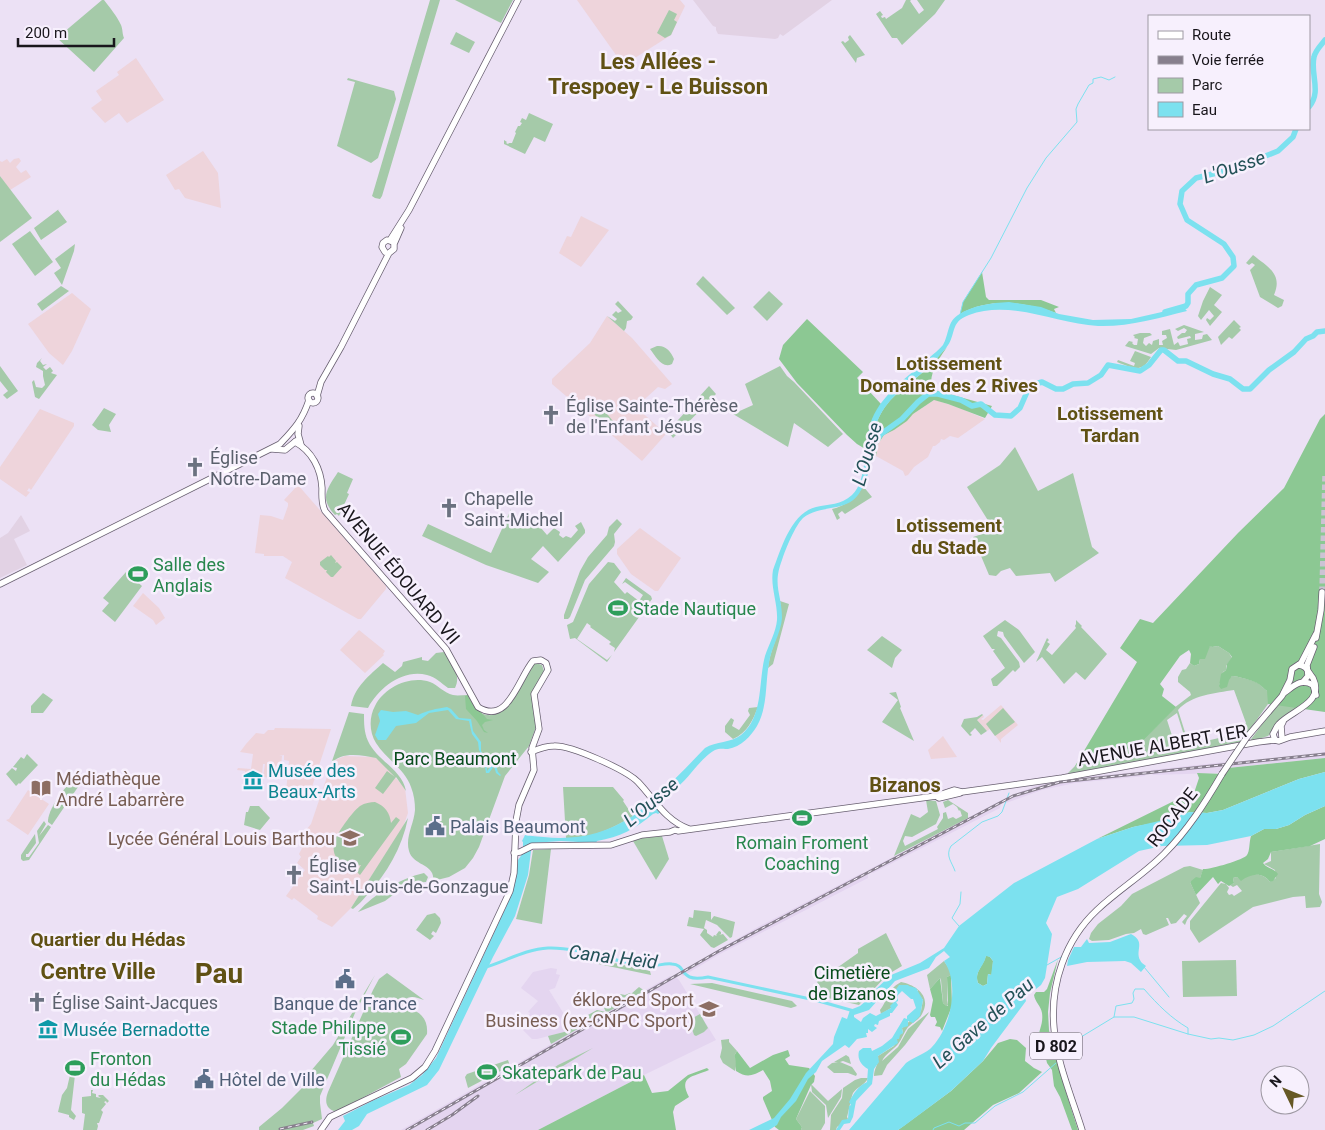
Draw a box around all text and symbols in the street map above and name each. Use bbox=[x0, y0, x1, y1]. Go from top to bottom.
scale bar bbox=[18, 15, 114, 47]
legend bbox=[1148, 15, 1310, 130]
text: 200 m bbox=[25, 24, 67, 42]
text: Route bbox=[1192, 26, 1231, 44]
district label: Les Allées - Trespoey - Le Buisson bbox=[548, 49, 768, 99]
text: Voie ferrée bbox=[1192, 51, 1264, 69]
text: Parc bbox=[1192, 76, 1222, 94]
text: Eau bbox=[1192, 101, 1217, 119]
water label: L'Ousse bbox=[1200, 146, 1269, 188]
district label: Lotissement Domaine des 2 Rives bbox=[860, 352, 1038, 397]
place label: Église Sainte-Thérèse de l'Enfant Jésus bbox=[566, 395, 738, 437]
district label: Lotissement Tardan bbox=[1057, 402, 1164, 447]
church icon: Église Sainte-Thérèse de l'Enfant Jésus bbox=[540, 404, 562, 426]
water label: L'Ousse bbox=[847, 419, 887, 488]
place label: Église Notre-Dame bbox=[210, 447, 306, 489]
church icon: Église Notre-Dame bbox=[184, 456, 206, 478]
place label: Chapelle Saint-Michel bbox=[464, 488, 563, 530]
church icon: Chapelle Saint-Michel bbox=[438, 497, 460, 519]
street label: AVENUE ÉDOUARD VII bbox=[334, 498, 464, 648]
district label: Lotissement du Stade bbox=[896, 514, 1003, 559]
place label: Salle des Anglais bbox=[153, 554, 225, 596]
sports icon: Salle des Anglais bbox=[127, 563, 149, 585]
sports icon: Stade Nautique bbox=[607, 597, 629, 619]
place label: Stade Nautique bbox=[633, 598, 756, 619]
street label: AVENUE ALBERT 1ER bbox=[1076, 720, 1248, 770]
park label: Parc Beaumont bbox=[393, 748, 517, 769]
place label: Musée des Beaux-Arts bbox=[268, 760, 356, 802]
place label: Médiathèque André Labarrère bbox=[56, 768, 184, 810]
museum icon: Musée des Beaux-Arts bbox=[242, 769, 264, 791]
water label: L'Ousse bbox=[619, 772, 683, 832]
district label: Bizanos bbox=[869, 773, 941, 797]
library icon: Médiathèque André Labarrère bbox=[30, 777, 52, 799]
street label: ROCADE bbox=[1142, 783, 1202, 851]
sports icon: Romain Froment Coaching bbox=[791, 807, 813, 829]
public building icon: Palais Beaumont bbox=[424, 815, 446, 837]
place label: Palais Beaumont bbox=[450, 816, 586, 837]
school or university icon: Lycée Général Louis Barthou bbox=[339, 827, 361, 849]
place label: Lycée Général Louis Barthou bbox=[108, 828, 335, 849]
place label: Romain Froment Coaching bbox=[736, 832, 868, 874]
place label: Église Saint-Louis-de-Gonzague bbox=[309, 855, 509, 897]
church icon: Église Saint-Louis-de-Gonzague bbox=[283, 864, 305, 886]
district label: Quartier du Hédas bbox=[30, 928, 186, 951]
water label: Canal Heïd bbox=[567, 940, 659, 974]
district label: Pau bbox=[195, 957, 243, 990]
district label: Centre Ville bbox=[41, 959, 156, 984]
park label: Cimetière de Bizanos bbox=[808, 962, 896, 1004]
public building icon: Banque de France bbox=[334, 968, 356, 990]
water label: Le Gave de Pau bbox=[928, 973, 1038, 1073]
place label: éklore-ed Sport Business (ex-CNPC Sport) bbox=[485, 989, 694, 1032]
church icon: Église Saint-Jacques bbox=[26, 991, 48, 1013]
place label: Église Saint-Jacques bbox=[52, 992, 218, 1013]
place label: Banque de France bbox=[273, 993, 417, 1014]
school or university icon: éklore-ed Sport Business (ex-CNPC Sport) bbox=[698, 998, 720, 1020]
place label: Stade Philippe Tissié bbox=[271, 1017, 386, 1059]
museum icon: Musée Bernadotte bbox=[37, 1018, 59, 1040]
place label: Musée Bernadotte bbox=[63, 1019, 210, 1040]
sports icon: Stade Philippe Tissié bbox=[390, 1026, 412, 1048]
road number: D 802 bbox=[1030, 1032, 1082, 1060]
place label: Fronton du Hédas bbox=[90, 1048, 166, 1090]
sports icon: Fronton du Hédas bbox=[64, 1057, 86, 1079]
sports icon: Skatepark de Pau bbox=[476, 1061, 498, 1083]
place label: Skatepark de Pau bbox=[502, 1062, 642, 1083]
north arrow bbox=[1260, 1065, 1310, 1115]
public building icon: Hôtel de Ville bbox=[193, 1068, 215, 1090]
place label: Hôtel de Ville bbox=[219, 1069, 325, 1090]
text: N bbox=[1266, 1072, 1285, 1090]

